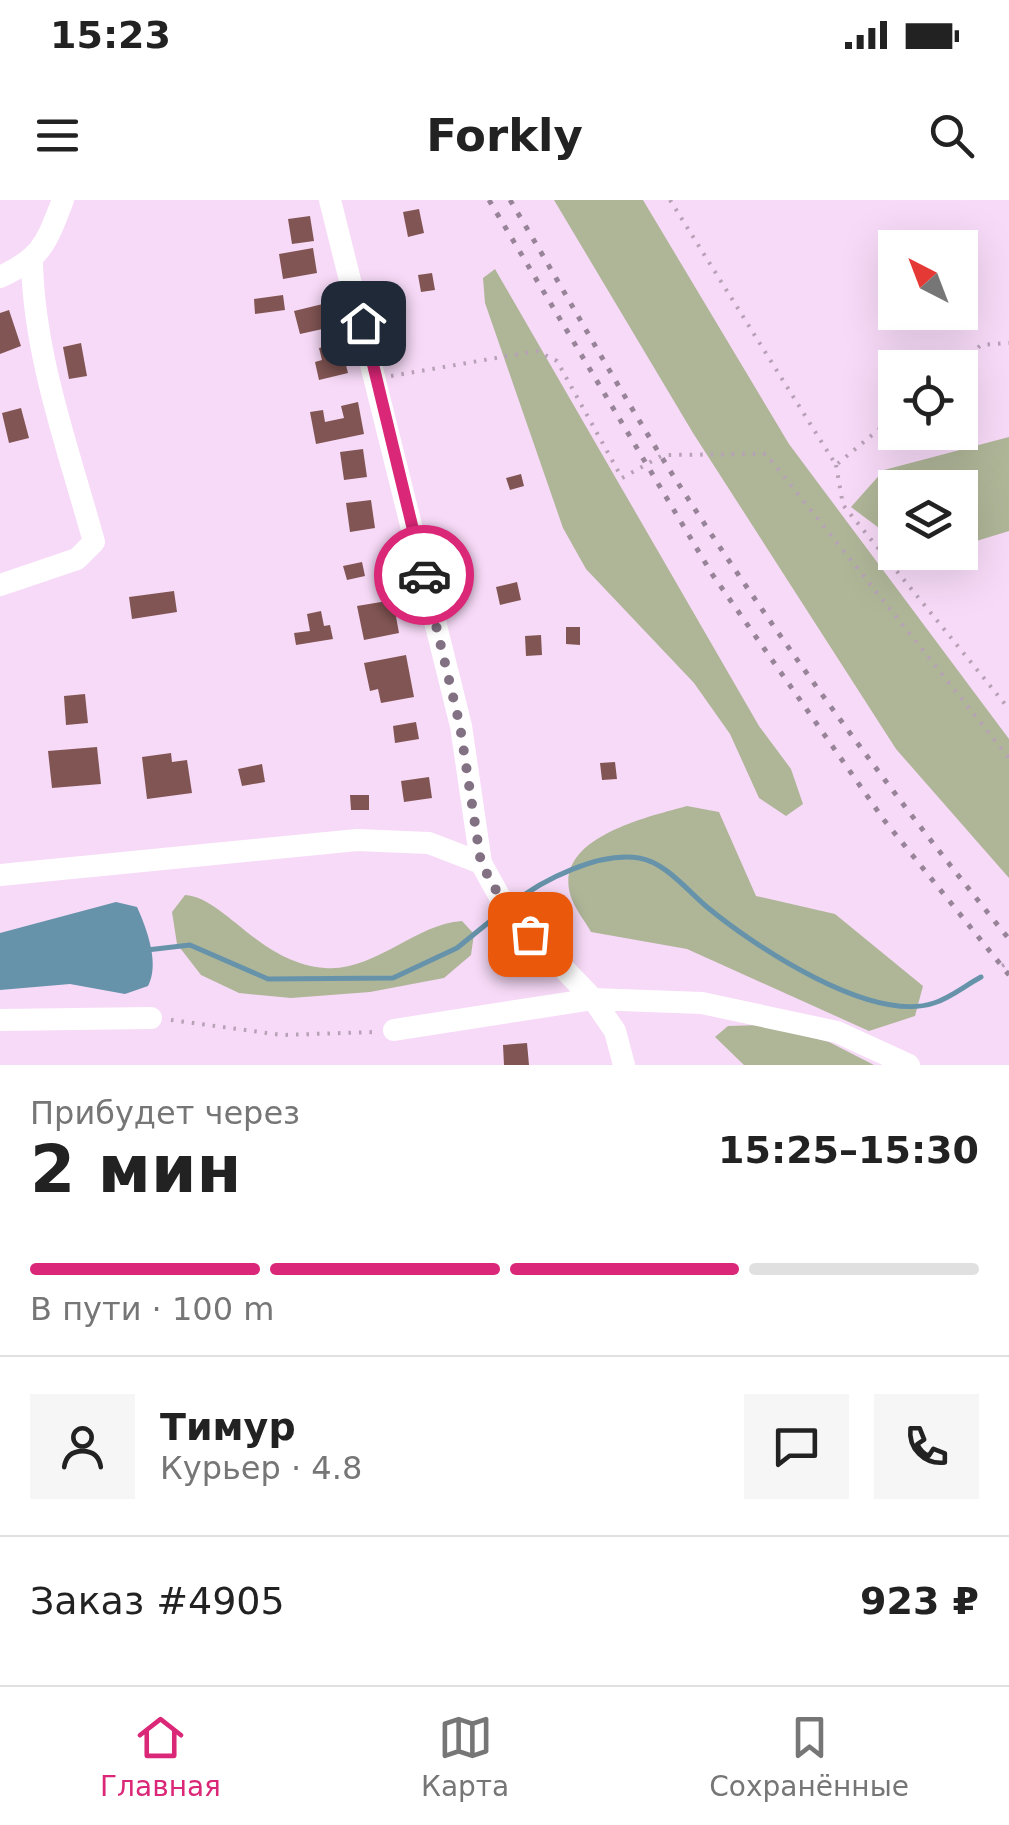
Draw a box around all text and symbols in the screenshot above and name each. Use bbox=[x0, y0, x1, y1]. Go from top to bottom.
text: 15:23 bbox=[50, 13, 171, 57]
icon: menu bbox=[30, 108, 85, 163]
icon: search bbox=[924, 108, 979, 163]
text: Forkly bbox=[426, 109, 583, 162]
north arrow bbox=[878, 230, 978, 330]
map controls bbox=[878, 230, 978, 570]
pin bbox=[321, 281, 406, 366]
icon: home bbox=[336, 296, 391, 351]
button: locate bbox=[878, 350, 978, 450]
button: layers bbox=[878, 470, 978, 570]
courier bbox=[374, 525, 474, 625]
icon: car bbox=[397, 548, 452, 603]
pin bbox=[488, 892, 573, 977]
icon: bag bbox=[503, 907, 558, 962]
text: Прибудет через bbox=[30, 1094, 300, 1132]
text: 15:25–15:30 bbox=[718, 1128, 979, 1172]
text: 2 мин bbox=[30, 1132, 241, 1207]
text: В пути · 100 m bbox=[30, 1290, 274, 1328]
button: person bbox=[30, 1394, 135, 1499]
button: chat bbox=[744, 1394, 849, 1499]
button: phone bbox=[874, 1394, 979, 1499]
text: Тимур bbox=[160, 1405, 296, 1449]
text: Курьер · 4.8 bbox=[160, 1449, 362, 1487]
text: Заказ #4905 bbox=[30, 1579, 285, 1623]
text: 923 ₽ bbox=[860, 1579, 979, 1623]
tab: Главная bbox=[100, 1710, 221, 1803]
tab: Карта bbox=[421, 1710, 509, 1803]
tab: Сохранённые bbox=[709, 1710, 909, 1803]

